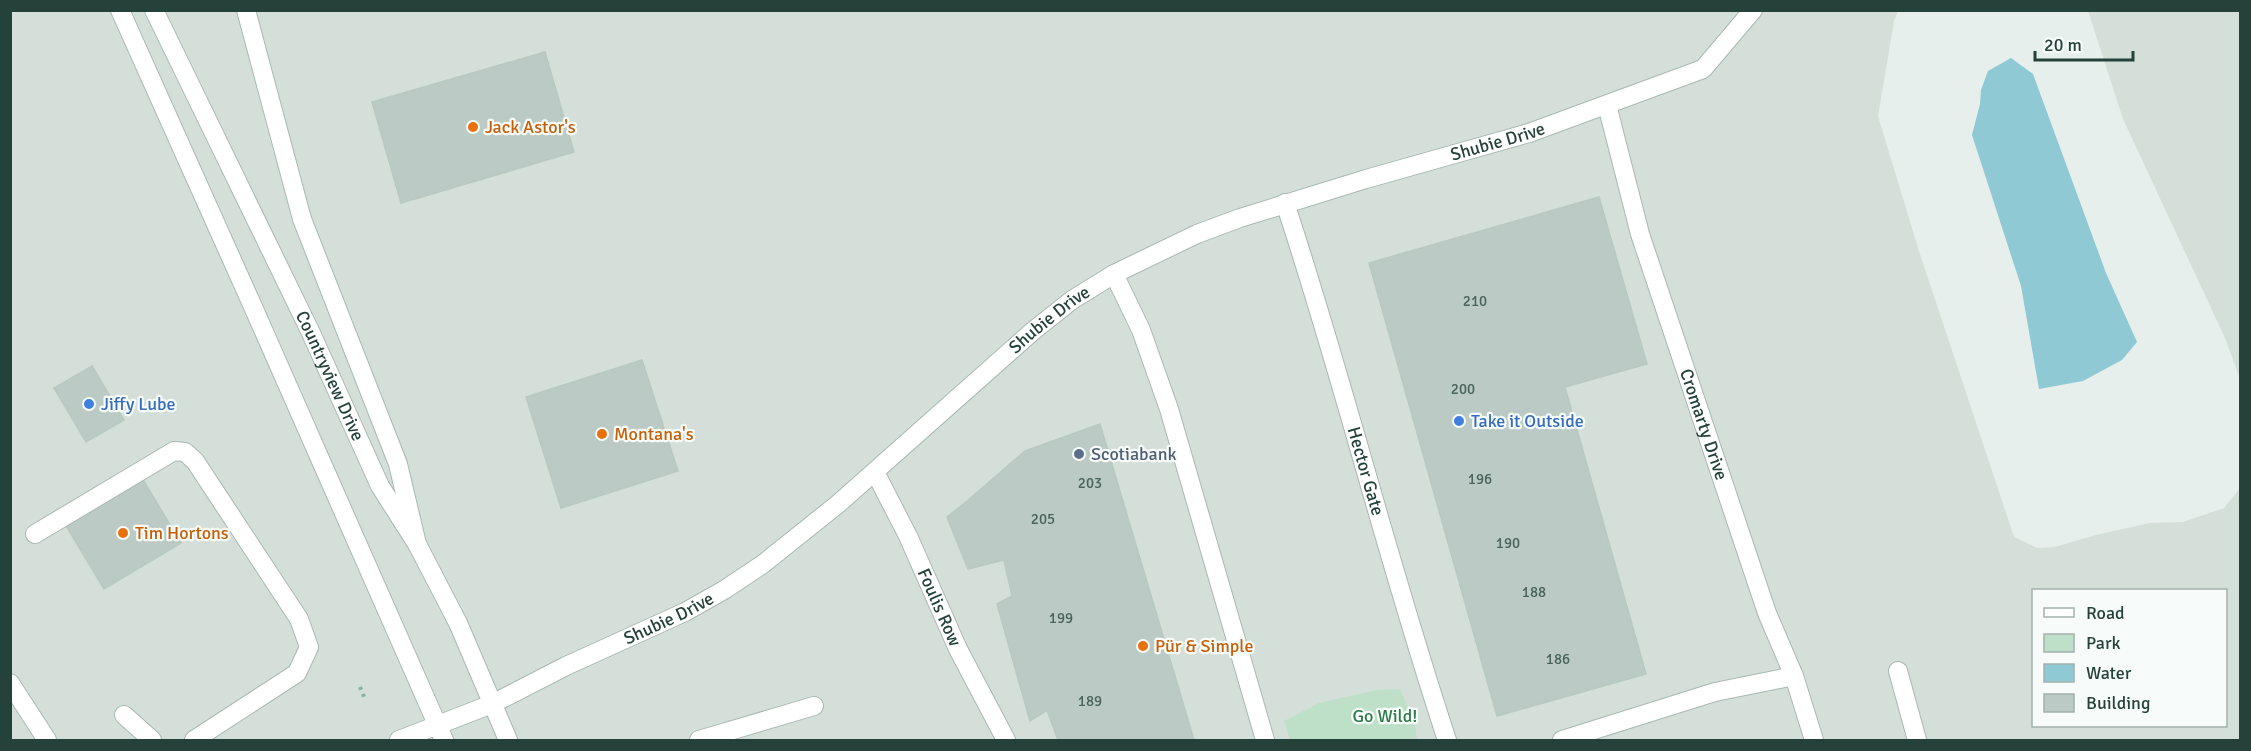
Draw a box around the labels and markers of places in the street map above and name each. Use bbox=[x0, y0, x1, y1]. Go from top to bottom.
place label: Jack Astor's bbox=[485, 116, 576, 138]
marker: Jack Astor's bbox=[466, 120, 480, 134]
place label: Jiffy Lube bbox=[101, 393, 176, 415]
marker: Jiffy Lube bbox=[82, 397, 96, 411]
place label: Take it Outside bbox=[1471, 410, 1584, 432]
marker: Take it Outside bbox=[1452, 414, 1466, 428]
place label: Montana's bbox=[614, 423, 694, 445]
marker: Montana's bbox=[595, 427, 609, 441]
place label: Scotiabank bbox=[1091, 443, 1177, 465]
marker: Scotiabank bbox=[1072, 447, 1086, 461]
place label: Tim Hortons bbox=[135, 522, 229, 544]
marker: Tim Hortons bbox=[116, 526, 130, 540]
place label: Pür & Simple bbox=[1155, 635, 1253, 657]
marker: Pür & Simple bbox=[1136, 639, 1150, 653]

